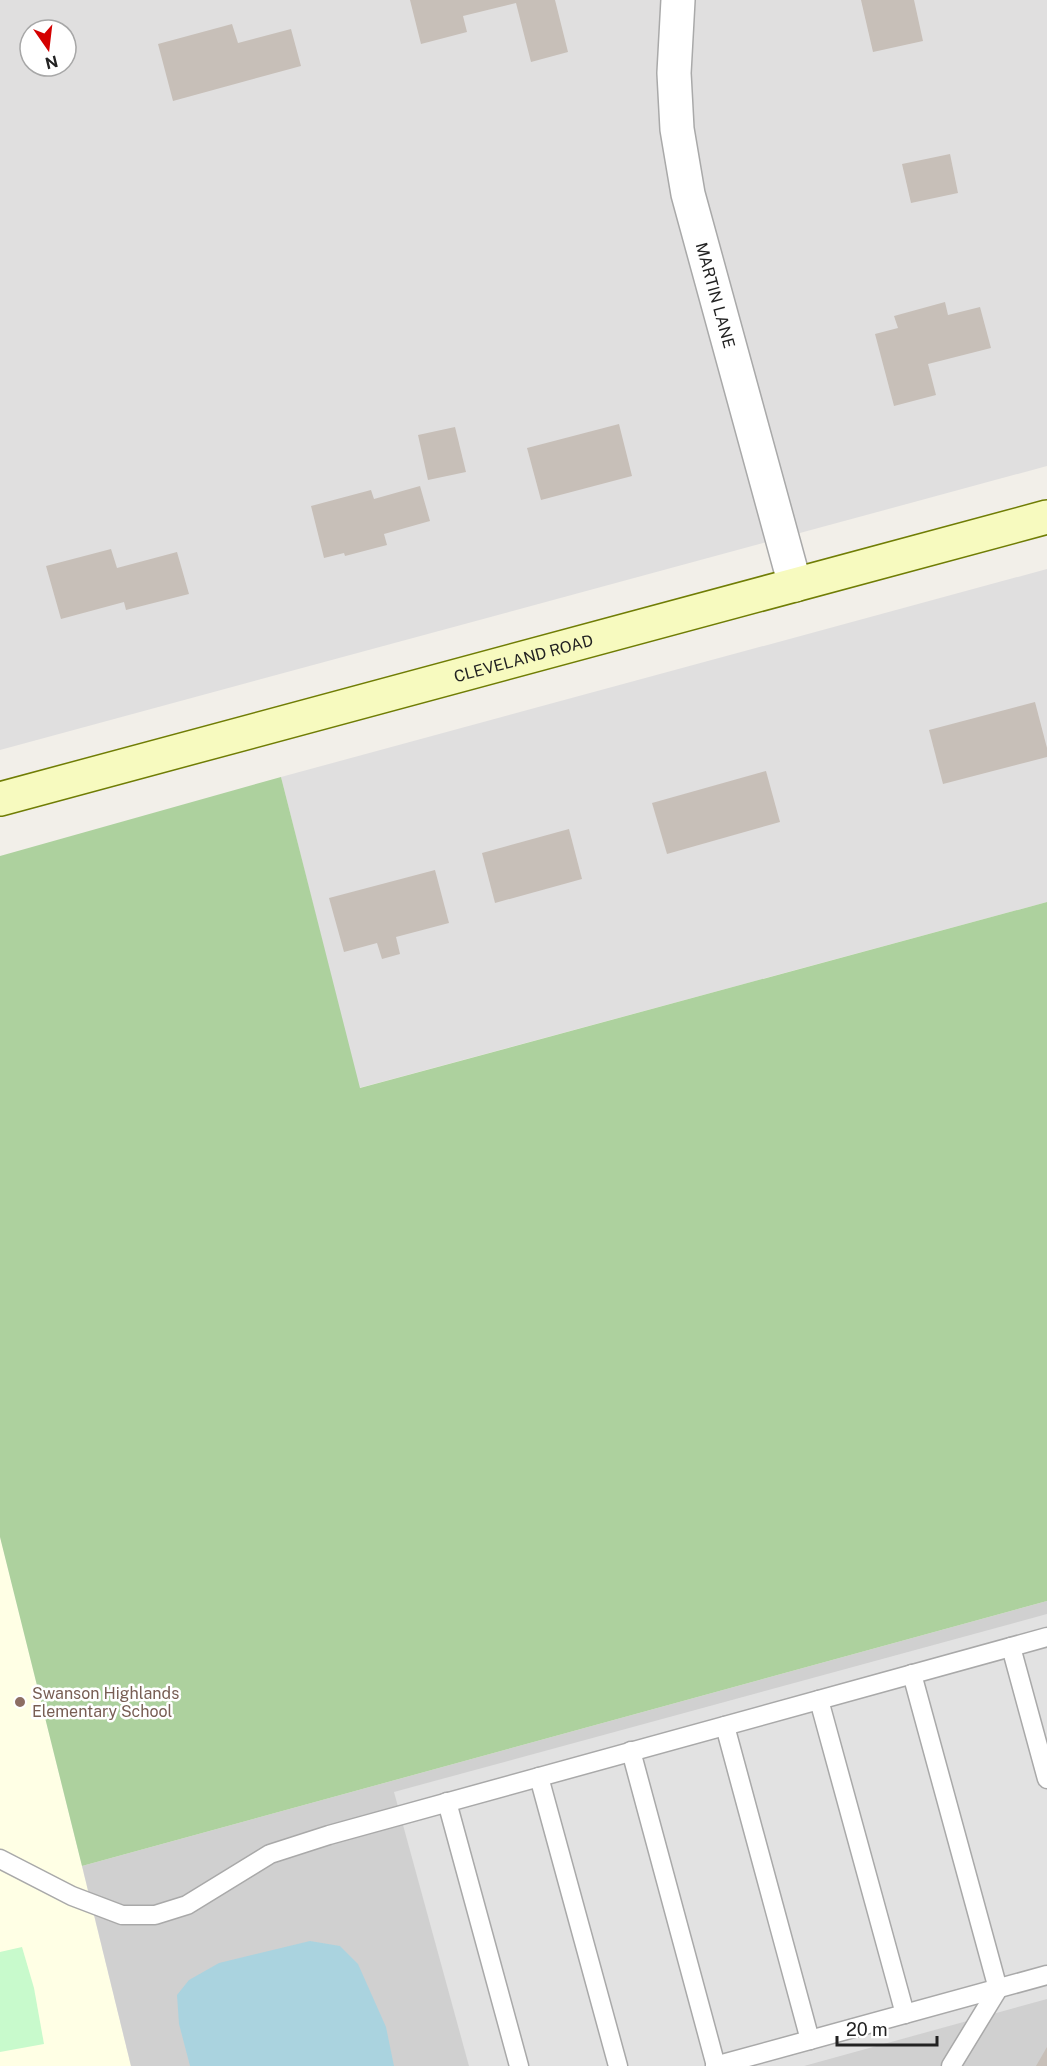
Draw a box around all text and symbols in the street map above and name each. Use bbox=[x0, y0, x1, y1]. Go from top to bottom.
north arrow bbox=[18, 18, 78, 78]
text: N bbox=[43, 51, 60, 73]
street label: MARTIN LANE bbox=[692, 240, 739, 350]
street label: CLEVELAND ROAD bbox=[452, 630, 595, 686]
place label: Swanson Highlands Elementary School bbox=[32, 1684, 179, 1721]
marker: Swanson Highlands Elementary School bbox=[13, 1695, 27, 1709]
scale bar bbox=[837, 2009, 938, 2047]
text: 20 m bbox=[846, 2019, 888, 2040]

